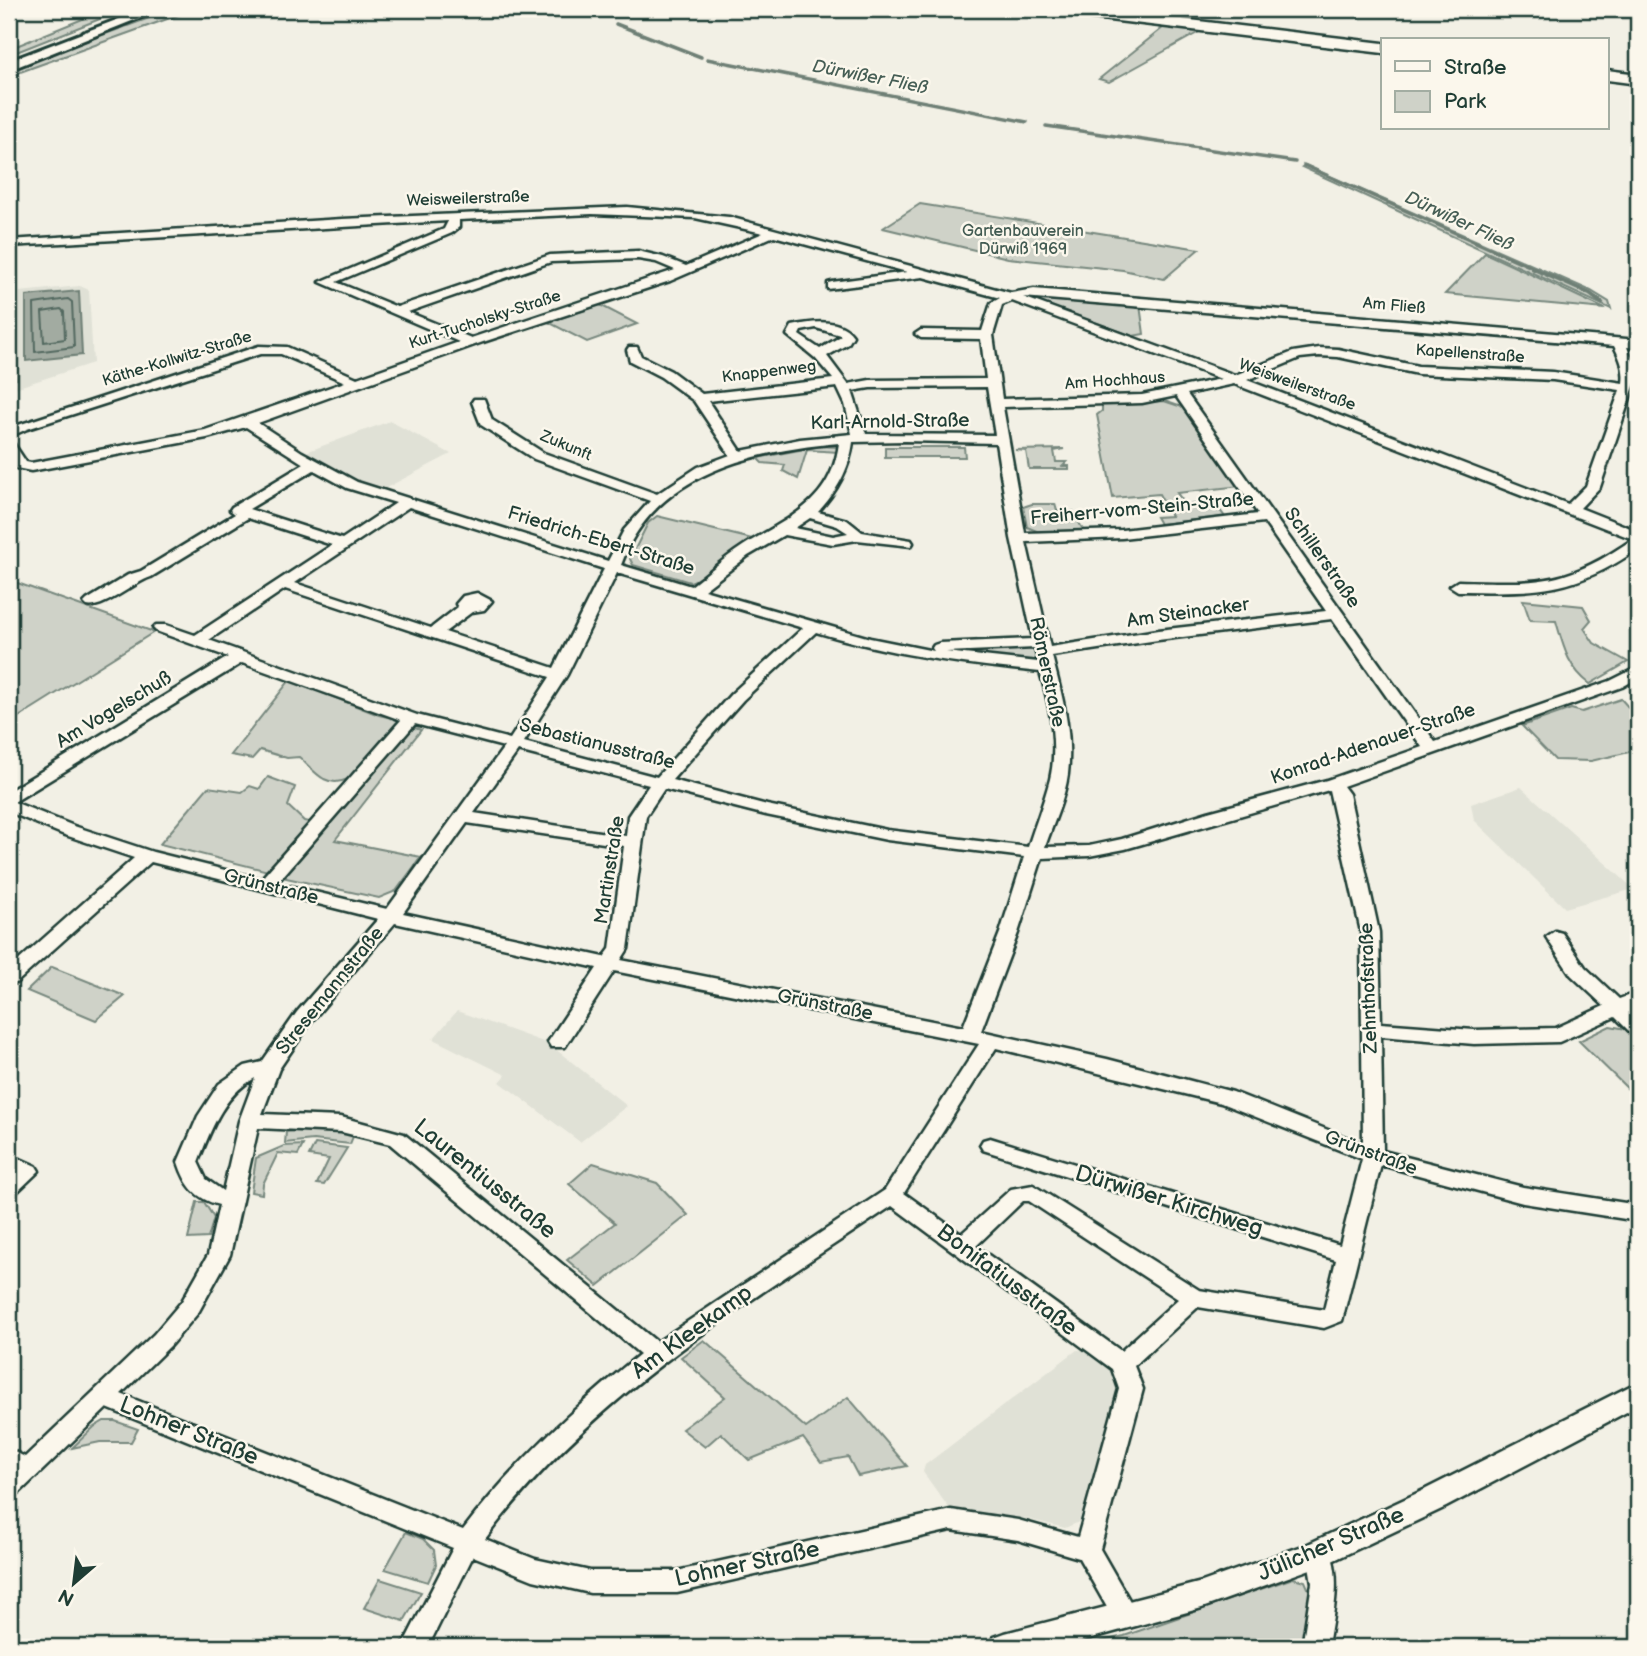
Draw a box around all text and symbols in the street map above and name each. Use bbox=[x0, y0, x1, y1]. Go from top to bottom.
legend bbox=[1381, 38, 1608, 130]
text: Straße bbox=[1444, 55, 1506, 80]
water label: Dürwißer Fließ bbox=[811, 56, 930, 99]
text: Park bbox=[1444, 89, 1487, 114]
street label: Weisweilerstraße bbox=[406, 187, 530, 211]
water label: Dürwißer Fließ bbox=[1402, 187, 1517, 256]
park label: Gartenbauverein Dürwiß 1969 bbox=[962, 222, 1084, 259]
street label: Kurt-Tucholsky-Straße bbox=[407, 286, 564, 354]
street label: Am Fließ bbox=[1362, 294, 1426, 318]
street label: Käthe-Kollwitz-Straße bbox=[100, 327, 254, 391]
street label: Kapellenstraße bbox=[1415, 341, 1526, 367]
street label: Weisweilerstraße bbox=[1236, 355, 1359, 415]
street label: Knappenweg bbox=[721, 357, 817, 387]
street label: Am Hochhaus bbox=[1064, 368, 1166, 394]
street label: Karl-Arnold-Straße bbox=[810, 409, 970, 435]
street label: Zukunft bbox=[536, 426, 595, 465]
street label: Freiherr-vom-Stein-Straße bbox=[1029, 488, 1255, 530]
street label: Friedrich-Ebert-Straße bbox=[505, 502, 697, 580]
street label: Schillerstraße bbox=[1279, 503, 1365, 613]
street label: Am Steinacker bbox=[1125, 593, 1252, 633]
street label: Römerstraße bbox=[1024, 615, 1070, 729]
street label: Am Vogelschuß bbox=[52, 666, 176, 753]
street label: Konrad-Adenauer-Straße bbox=[1268, 698, 1478, 790]
street label: Sebastianusstraße bbox=[517, 714, 677, 774]
street label: Martinstraße bbox=[590, 814, 630, 926]
street label: Grünstraße bbox=[221, 864, 321, 910]
street label: Stresemannstraße bbox=[271, 922, 389, 1060]
street label: Zehnthofstraße bbox=[1355, 922, 1383, 1055]
street label: Grünstraße bbox=[775, 984, 875, 1026]
street label: Laurentiusstraße bbox=[408, 1113, 562, 1245]
street label: Grünstraße bbox=[1322, 1126, 1420, 1180]
street label: Dürwißer Kirchweg bbox=[1072, 1159, 1266, 1243]
street label: Bonifatiusstraße bbox=[931, 1218, 1083, 1342]
street label: Am Kleekamp bbox=[626, 1279, 758, 1385]
street label: Lohner Straße bbox=[115, 1390, 263, 1472]
street label: Jülicher Straße bbox=[1254, 1501, 1408, 1587]
street label: Lohner Straße bbox=[672, 1535, 822, 1593]
north arrow bbox=[38, 1548, 108, 1618]
text: N bbox=[55, 1583, 78, 1610]

